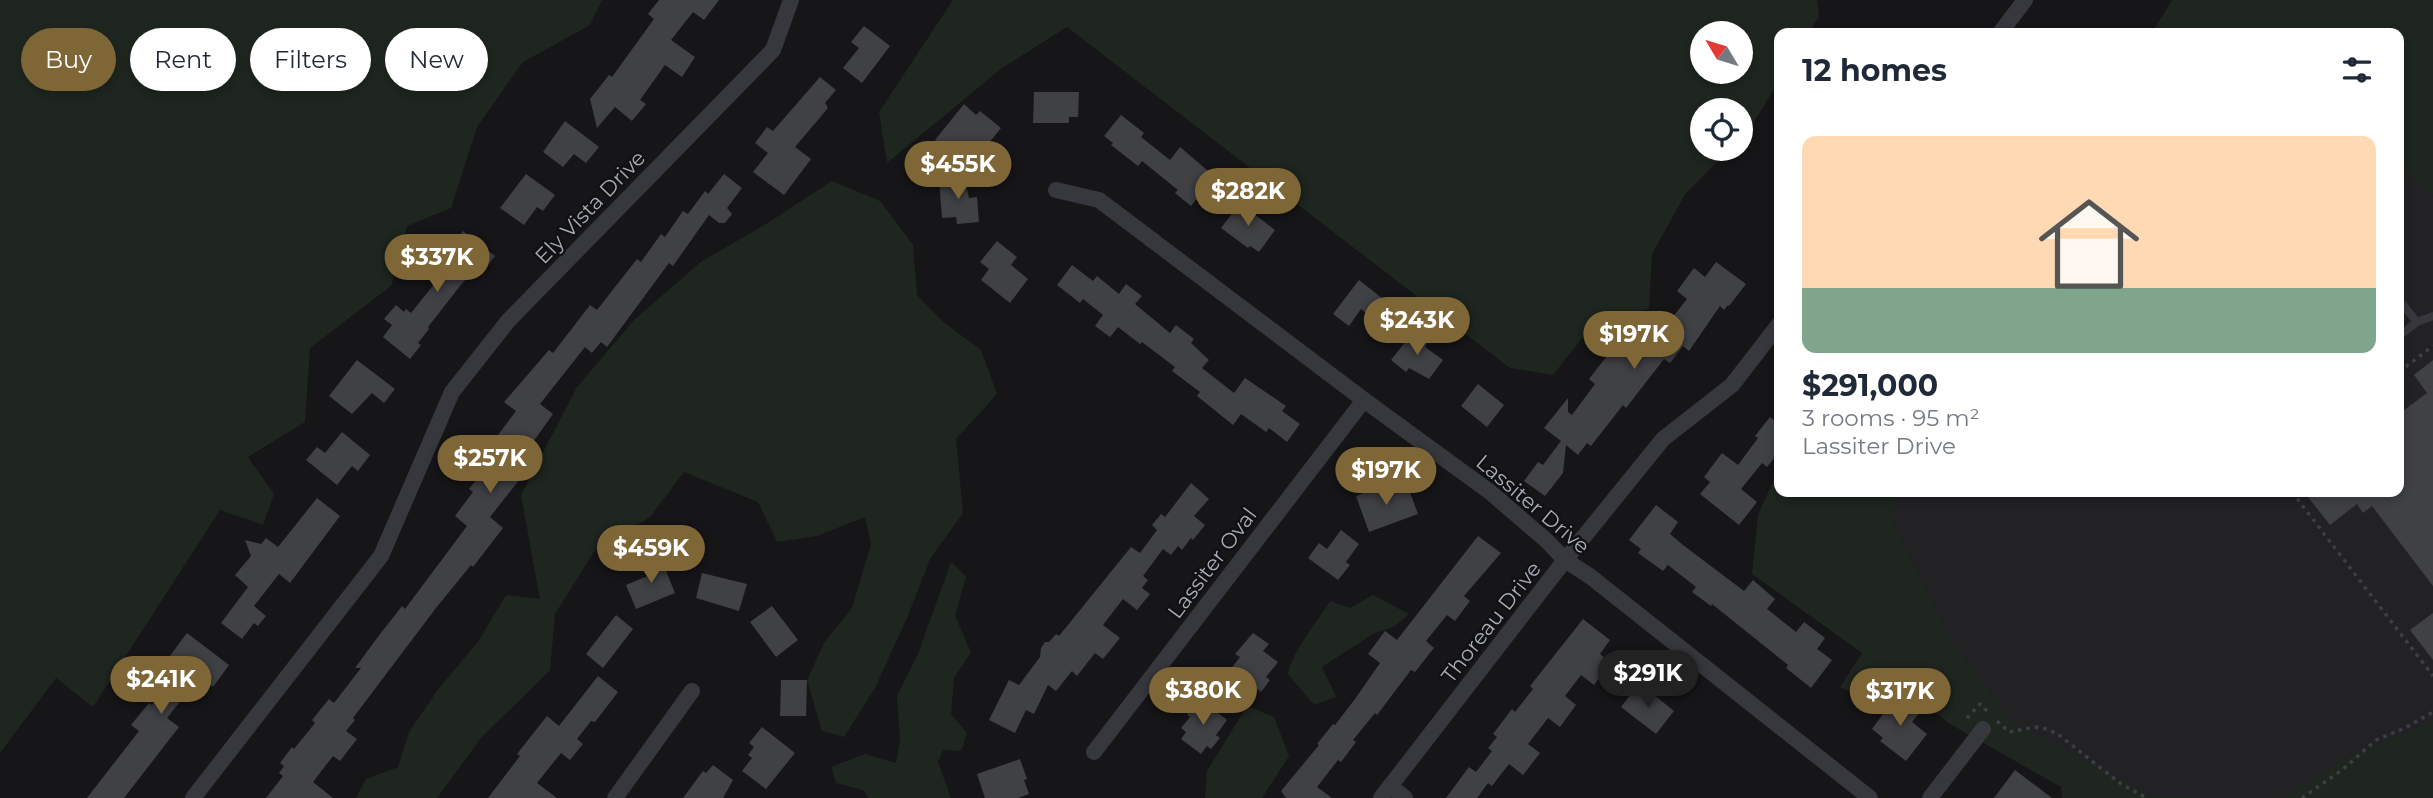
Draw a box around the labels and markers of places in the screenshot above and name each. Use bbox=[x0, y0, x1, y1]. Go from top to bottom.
pin: $455K bbox=[909, 142, 1007, 201]
pin: $282K bbox=[1199, 168, 1297, 228]
pin: $337K bbox=[388, 234, 486, 294]
pin: $243K bbox=[1368, 298, 1466, 357]
pin: $197K bbox=[1585, 312, 1683, 371]
pin: $257K bbox=[441, 435, 539, 495]
pin: $197K bbox=[1337, 448, 1435, 507]
pin: $459K bbox=[602, 526, 700, 585]
pin: $291K bbox=[1599, 650, 1697, 710]
pin: $241K bbox=[112, 656, 210, 716]
pin: $380K bbox=[1154, 668, 1252, 727]
pin: $317K bbox=[1851, 668, 1949, 728]

